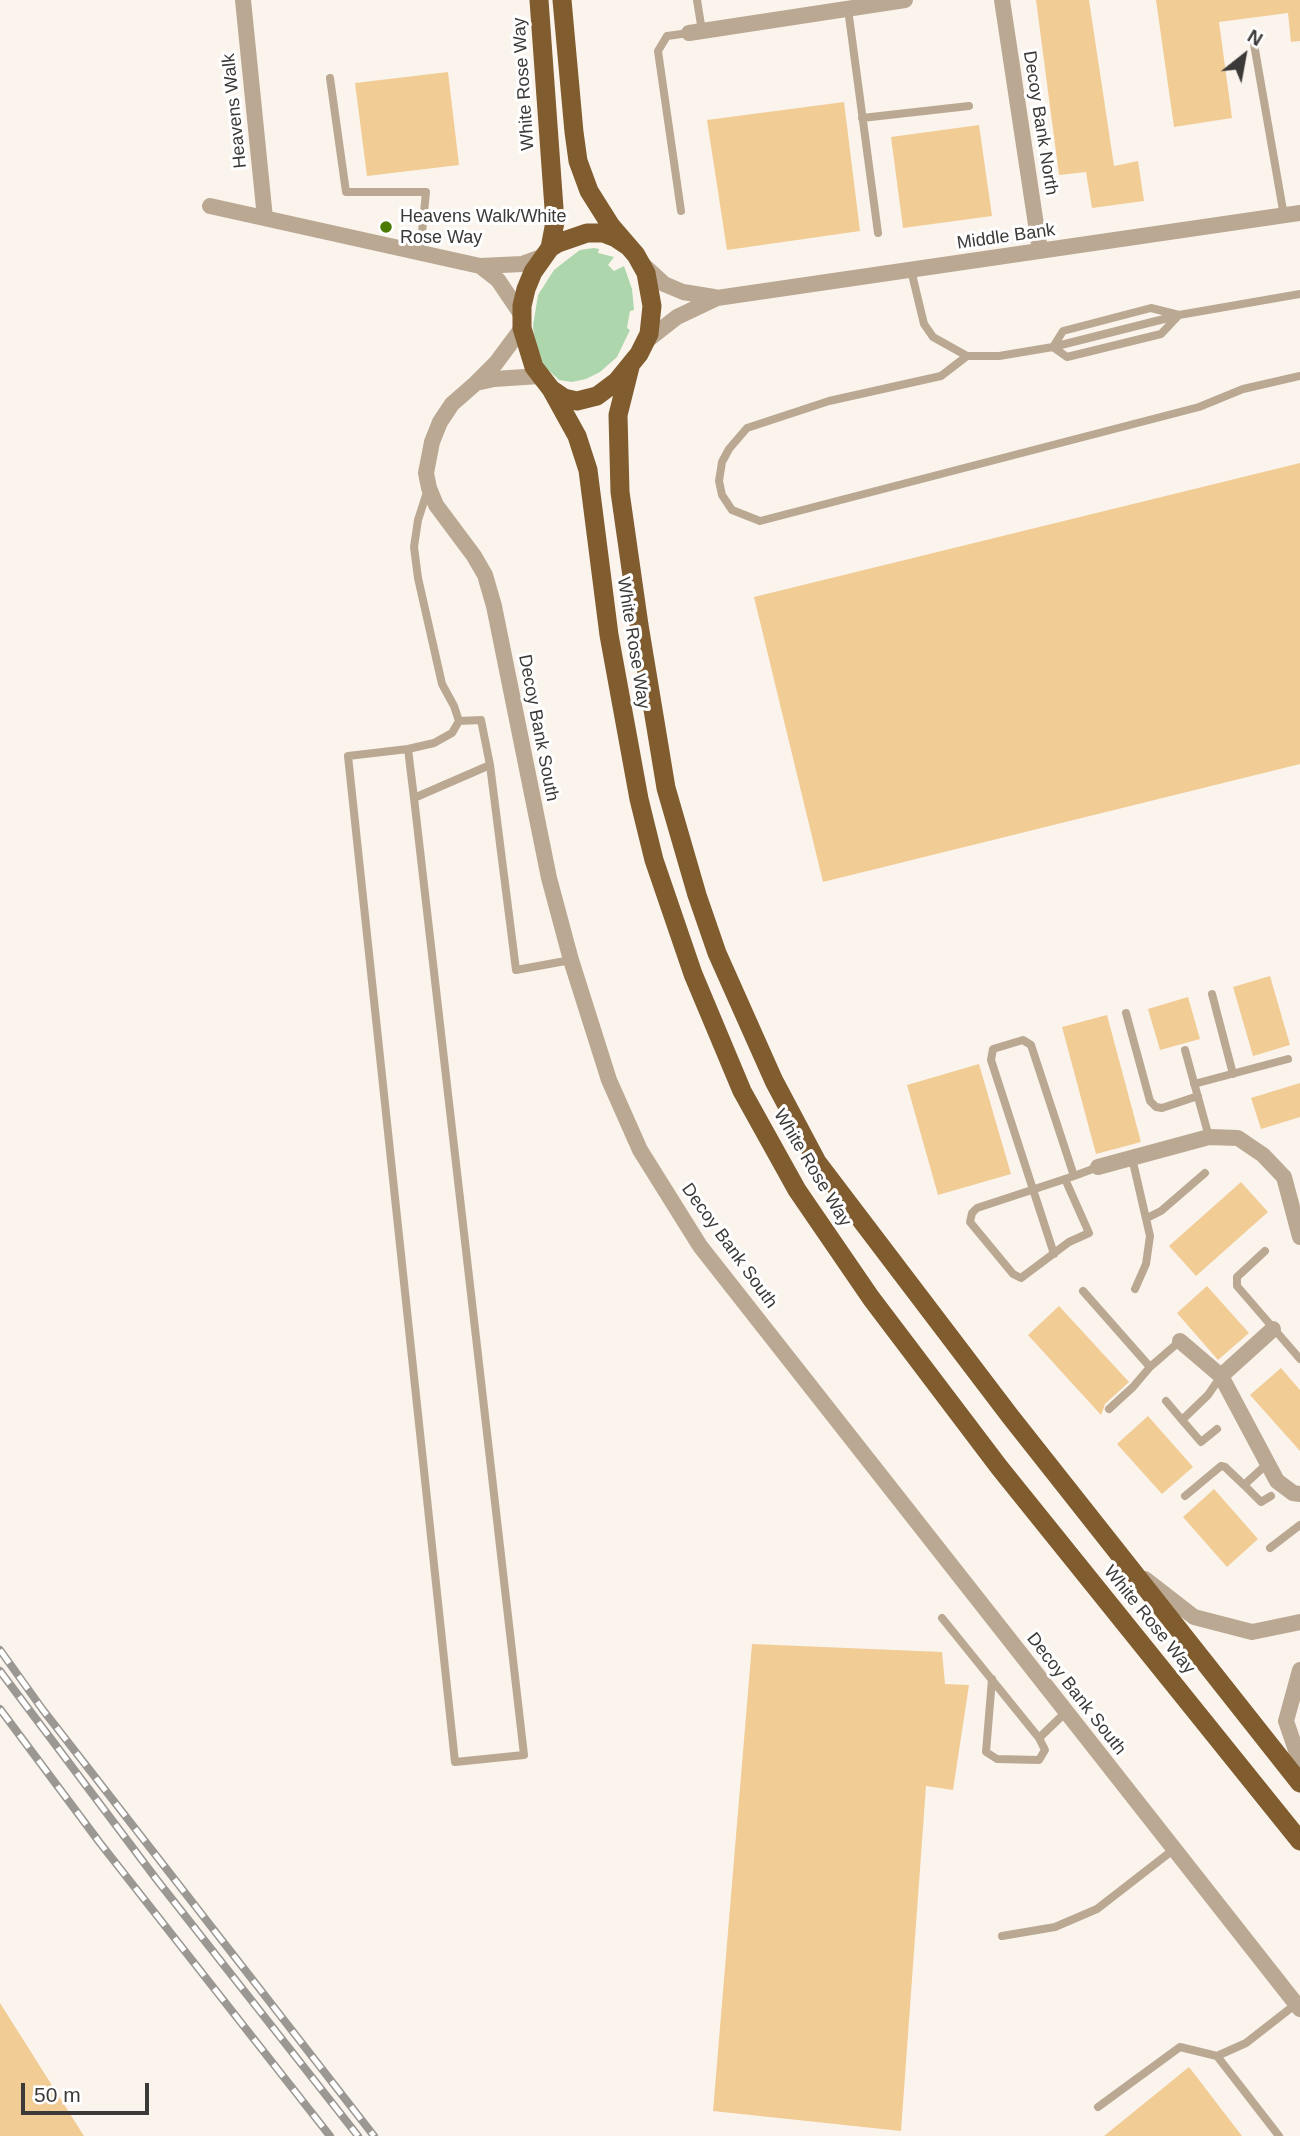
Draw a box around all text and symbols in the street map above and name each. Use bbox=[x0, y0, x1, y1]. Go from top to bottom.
street label: White Rose Way bbox=[509, 17, 539, 151]
north arrow bbox=[1209, 21, 1279, 91]
text: N bbox=[1244, 25, 1266, 50]
street label: Decoy Bank North bbox=[1018, 49, 1062, 197]
street label: Heavens Walk bbox=[218, 53, 252, 169]
place label: Heavens Walk/White Rose Way bbox=[400, 206, 566, 248]
marker: Heavens Walk/White Rose Way bbox=[378, 219, 394, 235]
street label: Middle Bank bbox=[955, 219, 1057, 255]
street label: White Rose Way bbox=[612, 575, 654, 711]
street label: Decoy Bank South bbox=[513, 653, 563, 803]
street label: White Rose Way bbox=[768, 1105, 856, 1231]
street label: Decoy Bank South bbox=[676, 1179, 782, 1313]
street label: White Rose Way bbox=[1099, 1561, 1199, 1679]
street label: Decoy Bank South bbox=[1022, 1629, 1130, 1759]
scale bar bbox=[24, 2070, 152, 2114]
text: 50 m bbox=[34, 2083, 81, 2106]

